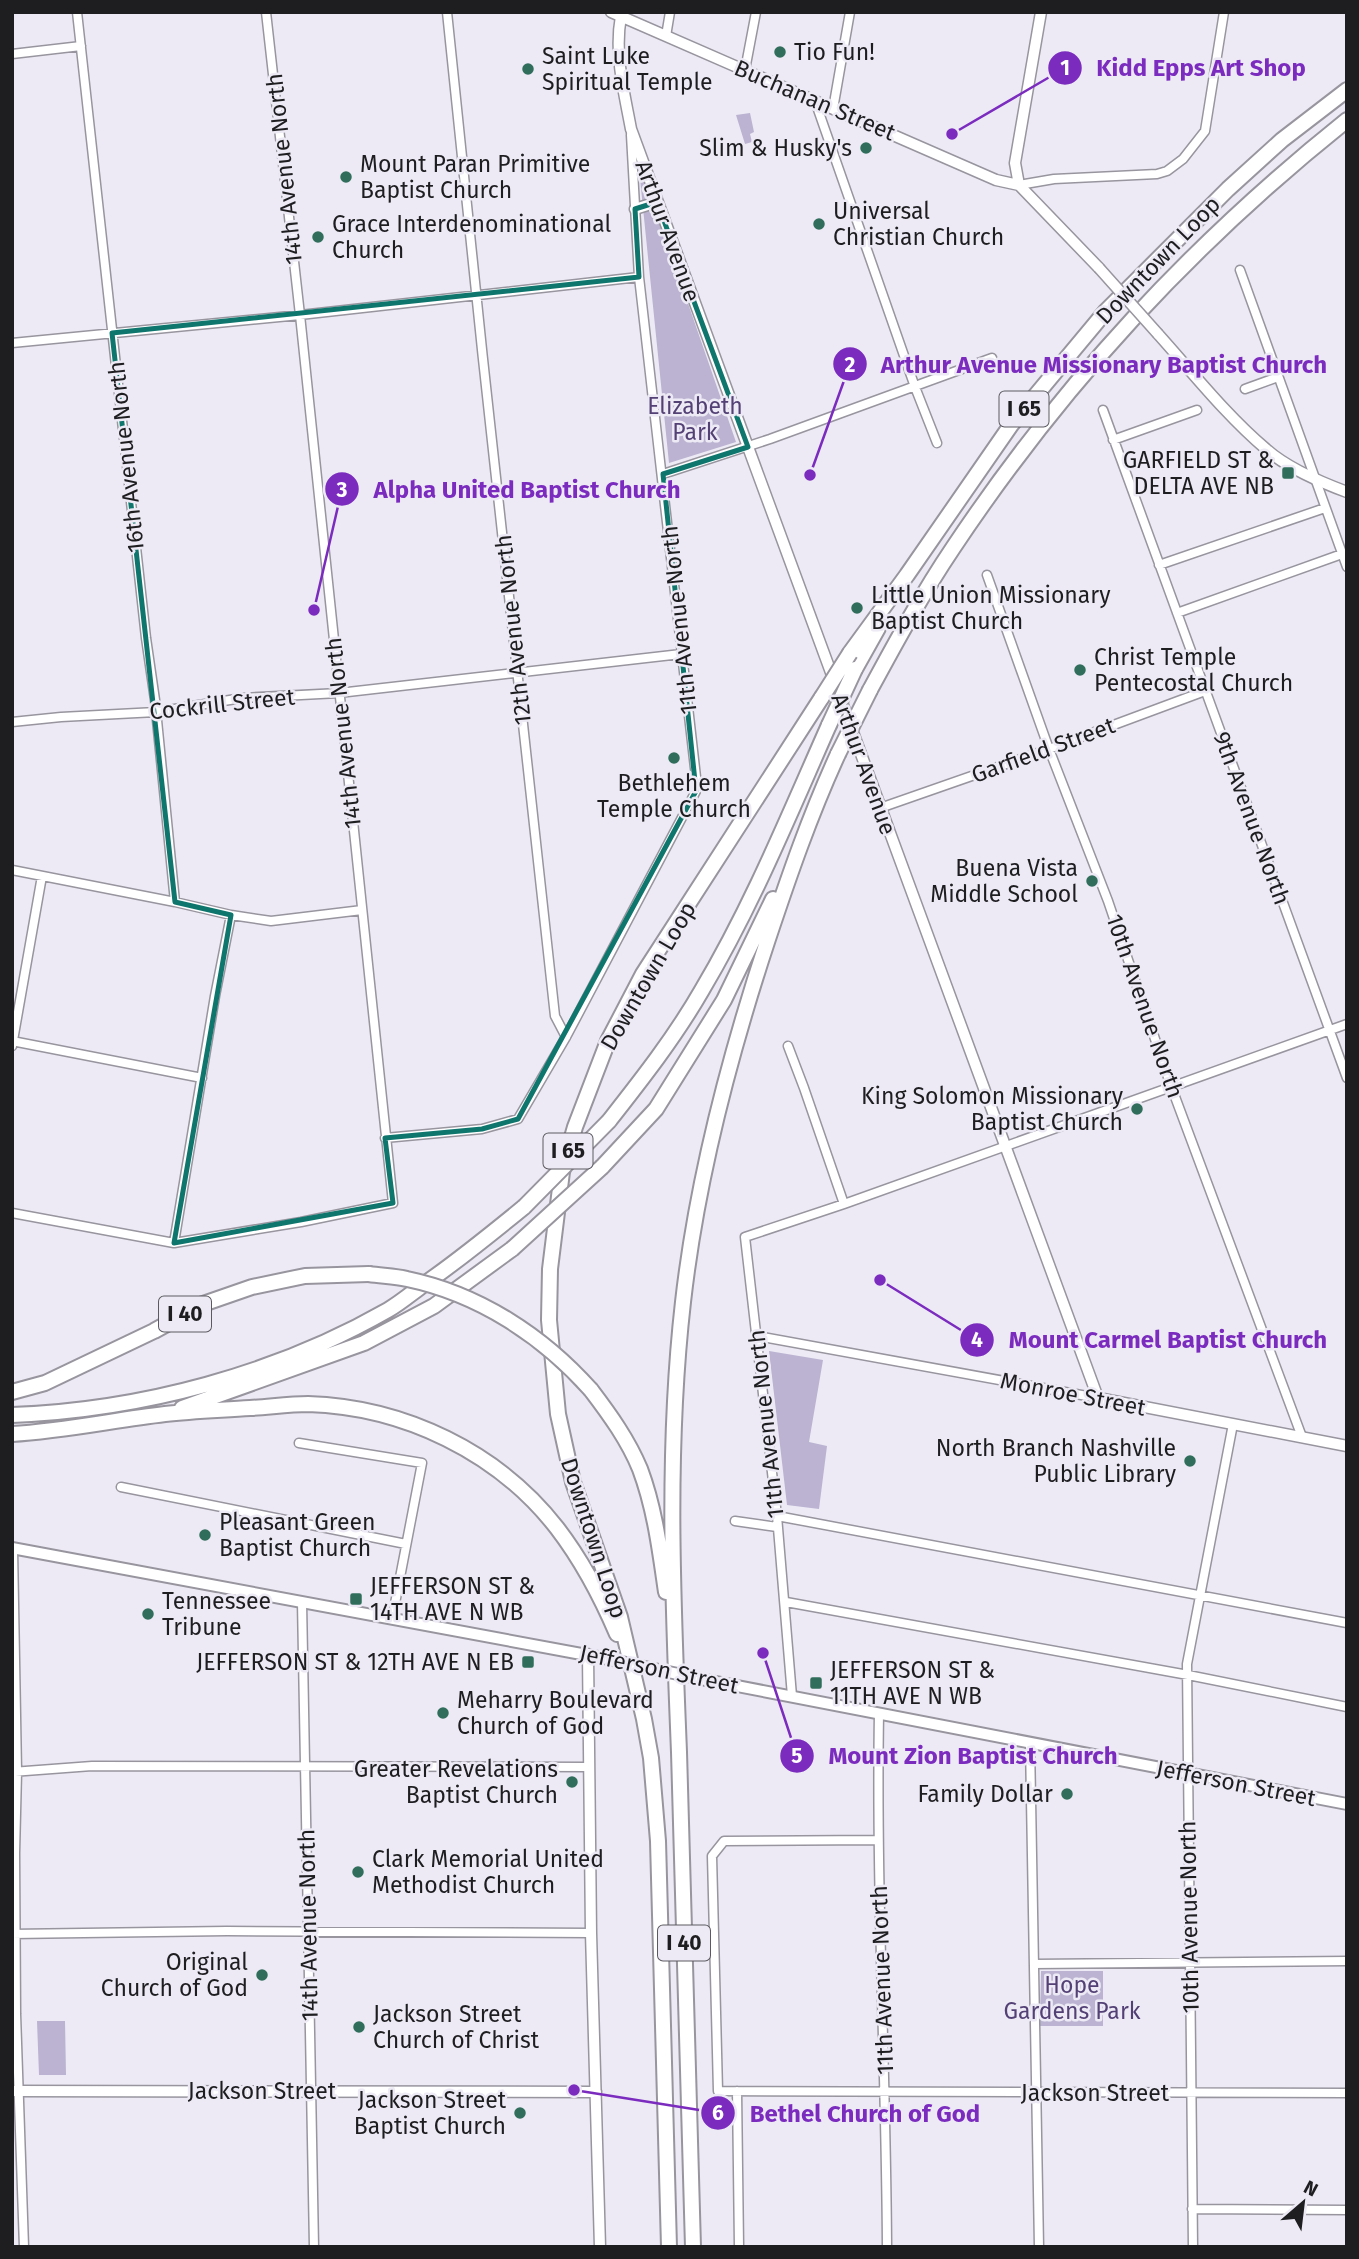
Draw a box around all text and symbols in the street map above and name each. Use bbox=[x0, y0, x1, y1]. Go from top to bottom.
place label: Tio Fun! bbox=[794, 38, 875, 66]
place label: Saint Luke Spiritual Temple bbox=[542, 42, 713, 96]
marker: Tio Fun! bbox=[772, 44, 788, 60]
callout: Kidd Epps Art Shop bbox=[1048, 46, 1320, 91]
street label: Buchanan Street bbox=[730, 53, 900, 147]
text: Kidd Epps Art Shop bbox=[1096, 54, 1306, 82]
text: 1 bbox=[1060, 55, 1070, 81]
marker: Saint Luke Spiritual Temple bbox=[520, 61, 536, 77]
street label: 14th Avenue North bbox=[260, 72, 308, 266]
place label: Slim & Husky's bbox=[699, 134, 852, 162]
marker: Slim & Husky's bbox=[858, 140, 874, 156]
place label: Mount Paran Primitive Baptist Church bbox=[360, 150, 590, 204]
street label: Arthur Avenue bbox=[629, 156, 707, 306]
marker: Mount Paran Primitive Baptist Church bbox=[338, 169, 354, 185]
street label: Downtown Loop bbox=[1090, 190, 1226, 330]
place label: Universal Christian Church bbox=[833, 197, 1004, 251]
place label: Grace Interdenominational Church bbox=[332, 210, 612, 264]
marker: Universal Christian Church bbox=[811, 216, 827, 232]
marker: Grace Interdenominational Church bbox=[310, 229, 326, 245]
callout: Arthur Avenue Missionary Baptist Church bbox=[832, 342, 1341, 387]
text: Arthur Avenue Missionary Baptist Church bbox=[880, 351, 1327, 379]
text: 2 bbox=[845, 352, 856, 378]
street label: 16th Avenue North bbox=[102, 360, 150, 554]
park label: Elizabeth Park bbox=[647, 392, 743, 446]
road number: I 65 bbox=[1000, 392, 1048, 426]
place label: GARFIELD ST & DELTA AVE NB bbox=[1123, 446, 1274, 500]
marker: GARFIELD ST & DELTA AVE NB bbox=[1280, 465, 1296, 481]
callout: Alpha United Baptist Church bbox=[325, 467, 694, 512]
text: Alpha United Baptist Church bbox=[373, 476, 680, 504]
text: 3 bbox=[336, 477, 348, 503]
street label: 11th Avenue North bbox=[655, 524, 703, 716]
street label: 12th Avenue North bbox=[489, 533, 537, 727]
place label: Little Union Missionary Baptist Church bbox=[871, 581, 1111, 635]
marker: Little Union Missionary Baptist Church bbox=[849, 600, 865, 616]
street label: 14th Avenue North bbox=[319, 636, 367, 830]
place label: Christ Temple Pentecostal Church bbox=[1094, 643, 1293, 697]
marker: Christ Temple Pentecostal Church bbox=[1072, 662, 1088, 678]
street label: Cockrill Street bbox=[148, 682, 297, 726]
street label: Arthur Avenue bbox=[825, 689, 903, 839]
street label: Garfield Street bbox=[967, 711, 1119, 789]
street label: 9th Avenue North bbox=[1208, 728, 1296, 908]
marker: Bethlehem Temple Church bbox=[666, 750, 682, 766]
place label: Bethlehem Temple Church bbox=[597, 769, 751, 823]
place label: Buena Vista Middle School bbox=[930, 854, 1078, 908]
marker: Buena Vista Middle School bbox=[1084, 873, 1100, 889]
street label: Downtown Loop bbox=[594, 897, 702, 1055]
street label: 10th Avenue North bbox=[1100, 910, 1190, 1102]
place label: King Solomon Missionary Baptist Church bbox=[861, 1082, 1124, 1136]
marker: King Solomon Missionary Baptist Church bbox=[1129, 1101, 1145, 1117]
road number: I 65 bbox=[544, 1134, 592, 1168]
road number: I 40 bbox=[159, 1296, 211, 1332]
callout: Mount Carmel Baptist Church bbox=[960, 1317, 1341, 1362]
text: Mount Carmel Baptist Church bbox=[1009, 1326, 1327, 1354]
text: 4 bbox=[971, 1327, 983, 1353]
street label: 11th Avenue North bbox=[742, 1328, 790, 1520]
street label: Monroe Street bbox=[998, 1366, 1149, 1422]
place label: North Branch Nashville Public Library bbox=[936, 1434, 1177, 1488]
marker: North Branch Nashville Public Library bbox=[1182, 1453, 1198, 1469]
street label: Downtown Loop bbox=[555, 1454, 633, 1622]
place label: Pleasant Green Baptist Church bbox=[219, 1508, 376, 1562]
marker: Pleasant Green Baptist Church bbox=[197, 1527, 213, 1543]
place label: JEFFERSON ST & 14TH AVE N WB bbox=[370, 1572, 535, 1626]
place label: Tennessee Tribune bbox=[162, 1587, 271, 1641]
marker: JEFFERSON ST & 14TH AVE N WB bbox=[348, 1591, 364, 1607]
marker: Tennessee Tribune bbox=[140, 1606, 156, 1622]
street label: Jefferson Street bbox=[577, 1638, 742, 1700]
place label: JEFFERSON ST & 12TH AVE N EB bbox=[196, 1648, 514, 1676]
marker: JEFFERSON ST & 12TH AVE N EB bbox=[520, 1654, 536, 1670]
place label: JEFFERSON ST & 11TH AVE N WB bbox=[830, 1656, 995, 1710]
marker: JEFFERSON ST & 11TH AVE N WB bbox=[808, 1675, 824, 1691]
place label: Meharry Boulevard Church of God bbox=[457, 1686, 654, 1740]
marker: Meharry Boulevard Church of God bbox=[435, 1705, 451, 1721]
callout: Mount Zion Baptist Church bbox=[779, 1733, 1131, 1778]
text: Mount Zion Baptist Church bbox=[828, 1742, 1118, 1770]
text: 5 bbox=[791, 1743, 803, 1769]
street label: Jefferson Street bbox=[1154, 1754, 1319, 1812]
place label: Greater Revelations Baptist Church bbox=[354, 1755, 558, 1809]
marker: Greater Revelations Baptist Church bbox=[564, 1774, 580, 1790]
place label: Family Dollar bbox=[917, 1780, 1053, 1808]
marker: Family Dollar bbox=[1059, 1786, 1075, 1802]
street label: 10th Avenue North bbox=[1173, 1820, 1205, 2014]
street label: 14th Avenue North bbox=[292, 1829, 324, 2021]
place label: Clark Memorial United Methodist Church bbox=[372, 1845, 604, 1899]
marker: Clark Memorial United Methodist Church bbox=[350, 1864, 366, 1880]
street label: 11th Avenue North bbox=[865, 1885, 899, 2075]
road number: I 40 bbox=[658, 1926, 710, 1960]
place label: Original Church of God bbox=[101, 1948, 248, 2002]
marker: Original Church of God bbox=[254, 1967, 270, 1983]
park label: Hope Gardens Park bbox=[1003, 1971, 1141, 2025]
place label: Jackson Street Church of Christ bbox=[373, 2000, 540, 2054]
marker: Jackson Street Church of Christ bbox=[351, 2019, 367, 2035]
street label: Jackson Street bbox=[188, 2077, 337, 2105]
street label: Jackson Street bbox=[1021, 2079, 1170, 2107]
place label: Jackson Street Baptist Church bbox=[354, 2086, 507, 2140]
callout: Bethel Church of God bbox=[701, 2091, 994, 2136]
text: 6 bbox=[712, 2100, 724, 2126]
text: Bethel Church of God bbox=[750, 2100, 980, 2128]
marker: Jackson Street Baptist Church bbox=[512, 2105, 528, 2121]
north arrow bbox=[1268, 2168, 1338, 2238]
text: N bbox=[1300, 2175, 1322, 2202]

